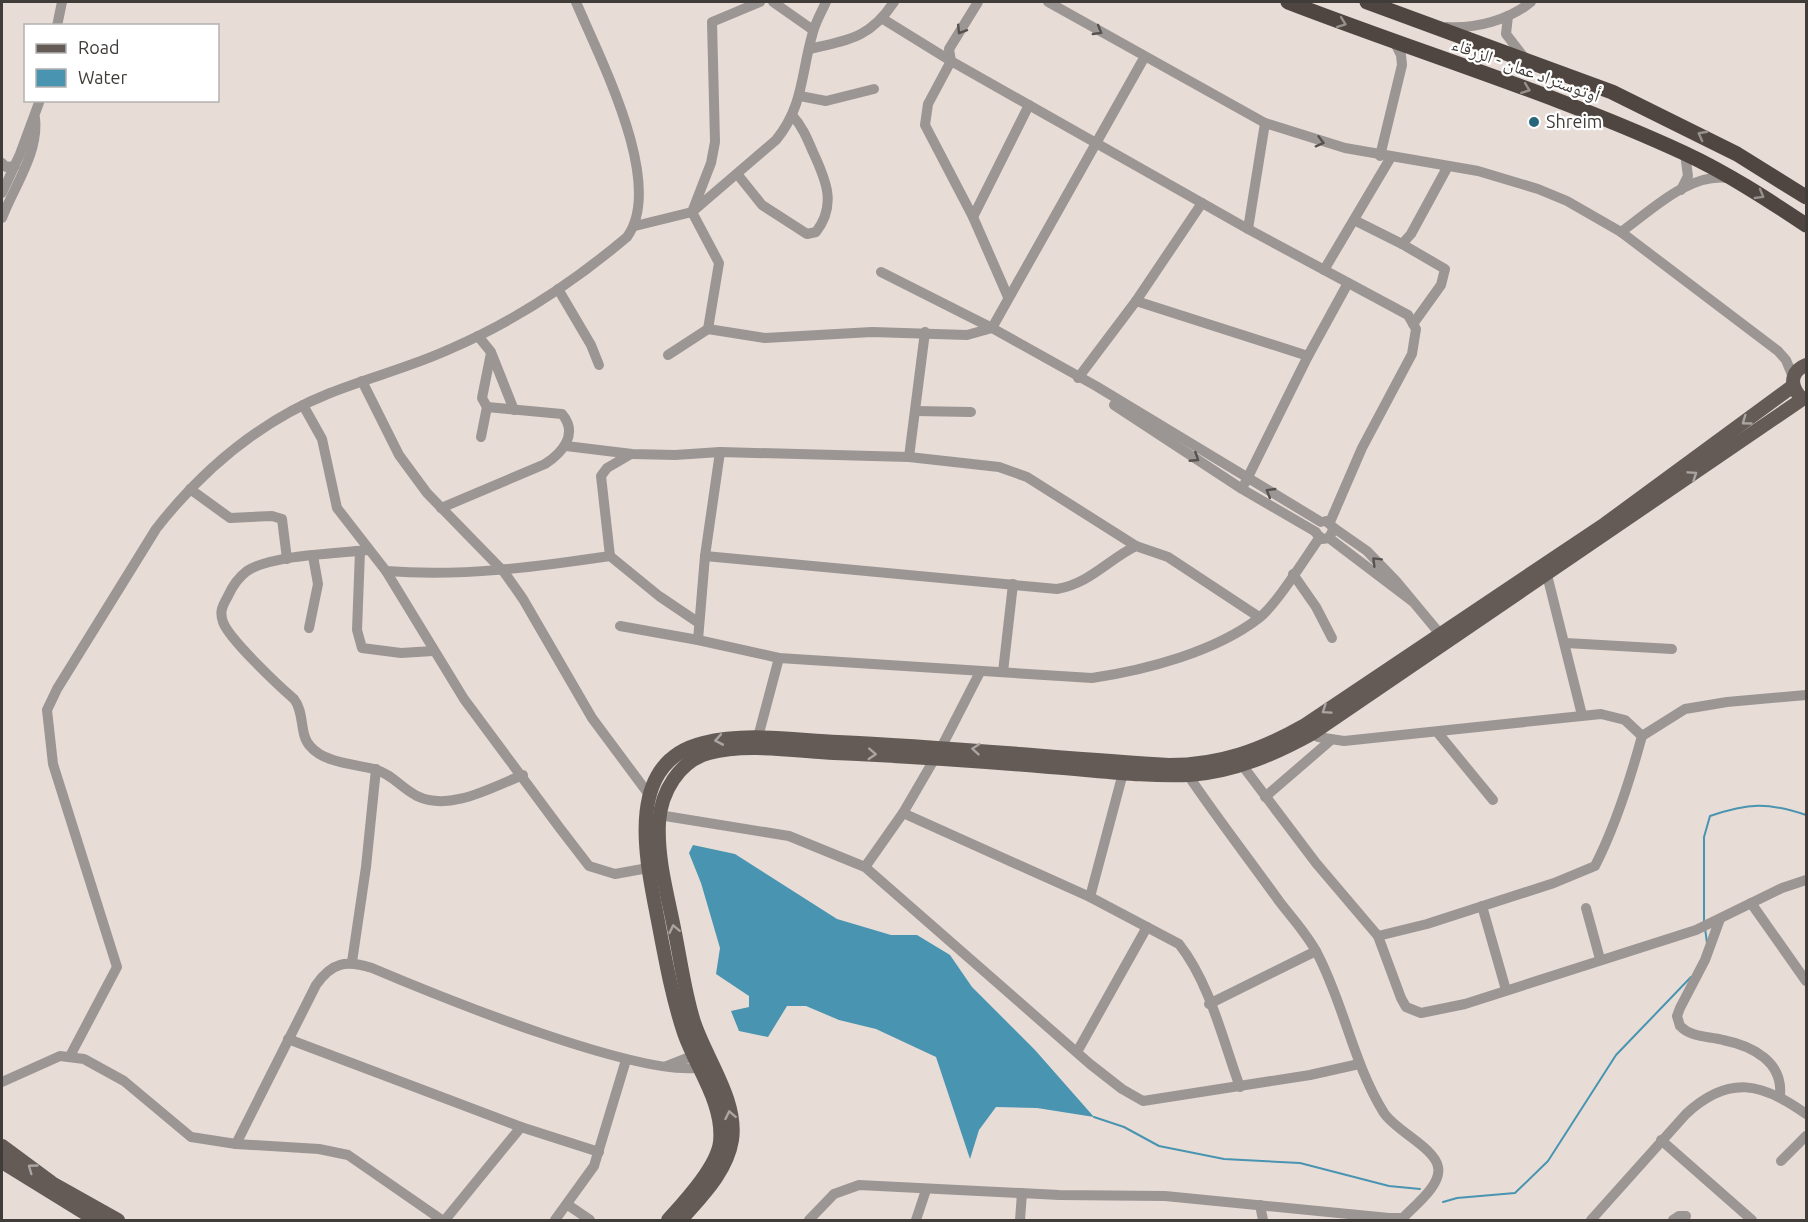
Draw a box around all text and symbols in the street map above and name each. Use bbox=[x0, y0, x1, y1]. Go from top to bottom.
one-way arrow bbox=[1336, 16, 1347, 28]
legend bbox=[24, 24, 219, 102]
one-way arrow bbox=[956, 24, 968, 34]
one-way arrow bbox=[1092, 24, 1102, 35]
street label: أوتوستراد عمان - الزرقاء bbox=[1449, 33, 1603, 107]
text: Road bbox=[78, 37, 120, 57]
text: Water bbox=[78, 67, 128, 87]
one-way arrow bbox=[1520, 82, 1531, 94]
place label: Shreim bbox=[1546, 111, 1602, 131]
marker: Shreim bbox=[1527, 115, 1541, 129]
one-way arrow bbox=[1698, 131, 1708, 142]
one-way arrow bbox=[1314, 135, 1325, 147]
one-way arrow bbox=[1754, 188, 1765, 199]
one-way arrow bbox=[1742, 414, 1753, 425]
one-way arrow bbox=[1188, 451, 1199, 462]
one-way arrow bbox=[1686, 471, 1697, 482]
one-way arrow bbox=[1266, 487, 1276, 499]
one-way arrow bbox=[1373, 557, 1384, 568]
one-way arrow bbox=[1322, 703, 1333, 714]
one-way arrow bbox=[714, 733, 724, 746]
one-way arrow bbox=[972, 743, 981, 756]
one-way arrow bbox=[867, 748, 876, 761]
one-way arrow bbox=[669, 924, 682, 934]
one-way arrow bbox=[724, 1110, 737, 1120]
one-way arrow bbox=[28, 1165, 39, 1176]

